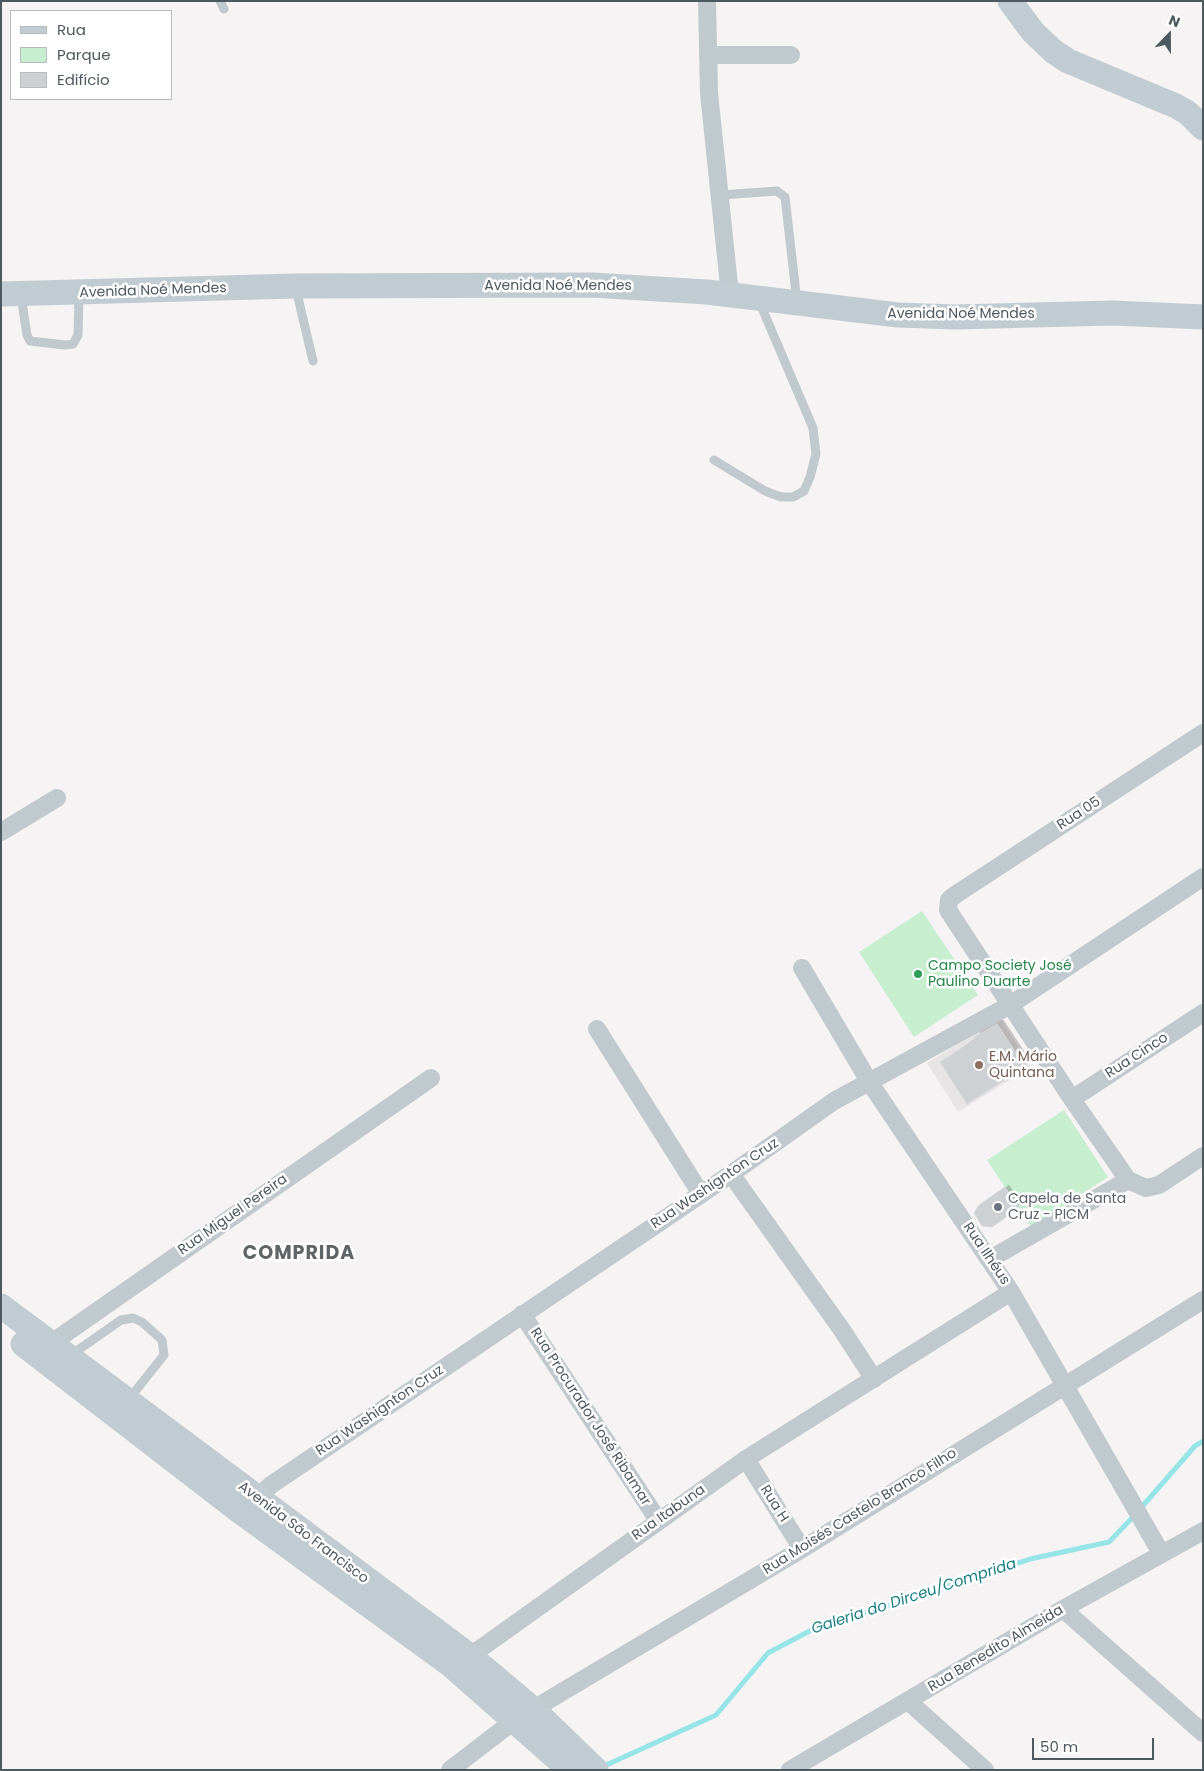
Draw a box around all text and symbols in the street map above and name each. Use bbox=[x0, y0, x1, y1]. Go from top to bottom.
legend bbox=[10, 10, 172, 100]
north arrow bbox=[1144, 10, 1194, 60]
text: N bbox=[1166, 10, 1183, 32]
text: Rua bbox=[57, 19, 86, 40]
text: Parque bbox=[57, 44, 110, 65]
text: Edifício bbox=[57, 69, 110, 90]
street label: Avenida Noé Mendes bbox=[484, 278, 632, 294]
street label: Avenida Noé Mendes bbox=[79, 280, 227, 302]
street label: Avenida Noé Mendes bbox=[887, 306, 1035, 322]
street label: Rua 05 bbox=[1054, 794, 1104, 834]
place label: Campo Society José Paulino Duarte bbox=[928, 958, 1072, 990]
marker: Campo Society José Paulino Duarte bbox=[912, 968, 924, 980]
street label: Rua Cinco bbox=[1103, 1030, 1171, 1082]
place label: E.M. Mário Quintana bbox=[989, 1049, 1057, 1082]
marker: E.M. Mário Quintana bbox=[973, 1059, 985, 1071]
street label: Rua Washignton Cruz bbox=[648, 1135, 782, 1233]
street label: Rua Miguel Pereira bbox=[175, 1171, 291, 1259]
place label: Capela de Santa Cruz - PICM bbox=[1008, 1191, 1126, 1224]
marker: Capela de Santa Cruz - PICM bbox=[992, 1201, 1004, 1213]
street label: Rua Ilhéus bbox=[959, 1220, 1013, 1288]
district label: COMPRIDA bbox=[242, 1243, 356, 1265]
street label: Rua Procurador José Ribamar bbox=[526, 1325, 654, 1509]
street label: Rua Washignton Cruz bbox=[313, 1362, 447, 1460]
street label: Rua Moisés Castelo Branco Filho bbox=[760, 1445, 960, 1579]
street label: Avenida São Francisco bbox=[235, 1478, 371, 1588]
street label: Rua Itabuna bbox=[629, 1482, 709, 1544]
street label: Rua H bbox=[756, 1482, 792, 1526]
water label: Galeria do Dirceu/Comprida bbox=[809, 1555, 1019, 1639]
street label: Rua Benedito Almeida bbox=[925, 1602, 1067, 1696]
scale bar bbox=[1034, 1728, 1156, 1760]
text: 50 m bbox=[1040, 1736, 1078, 1757]

